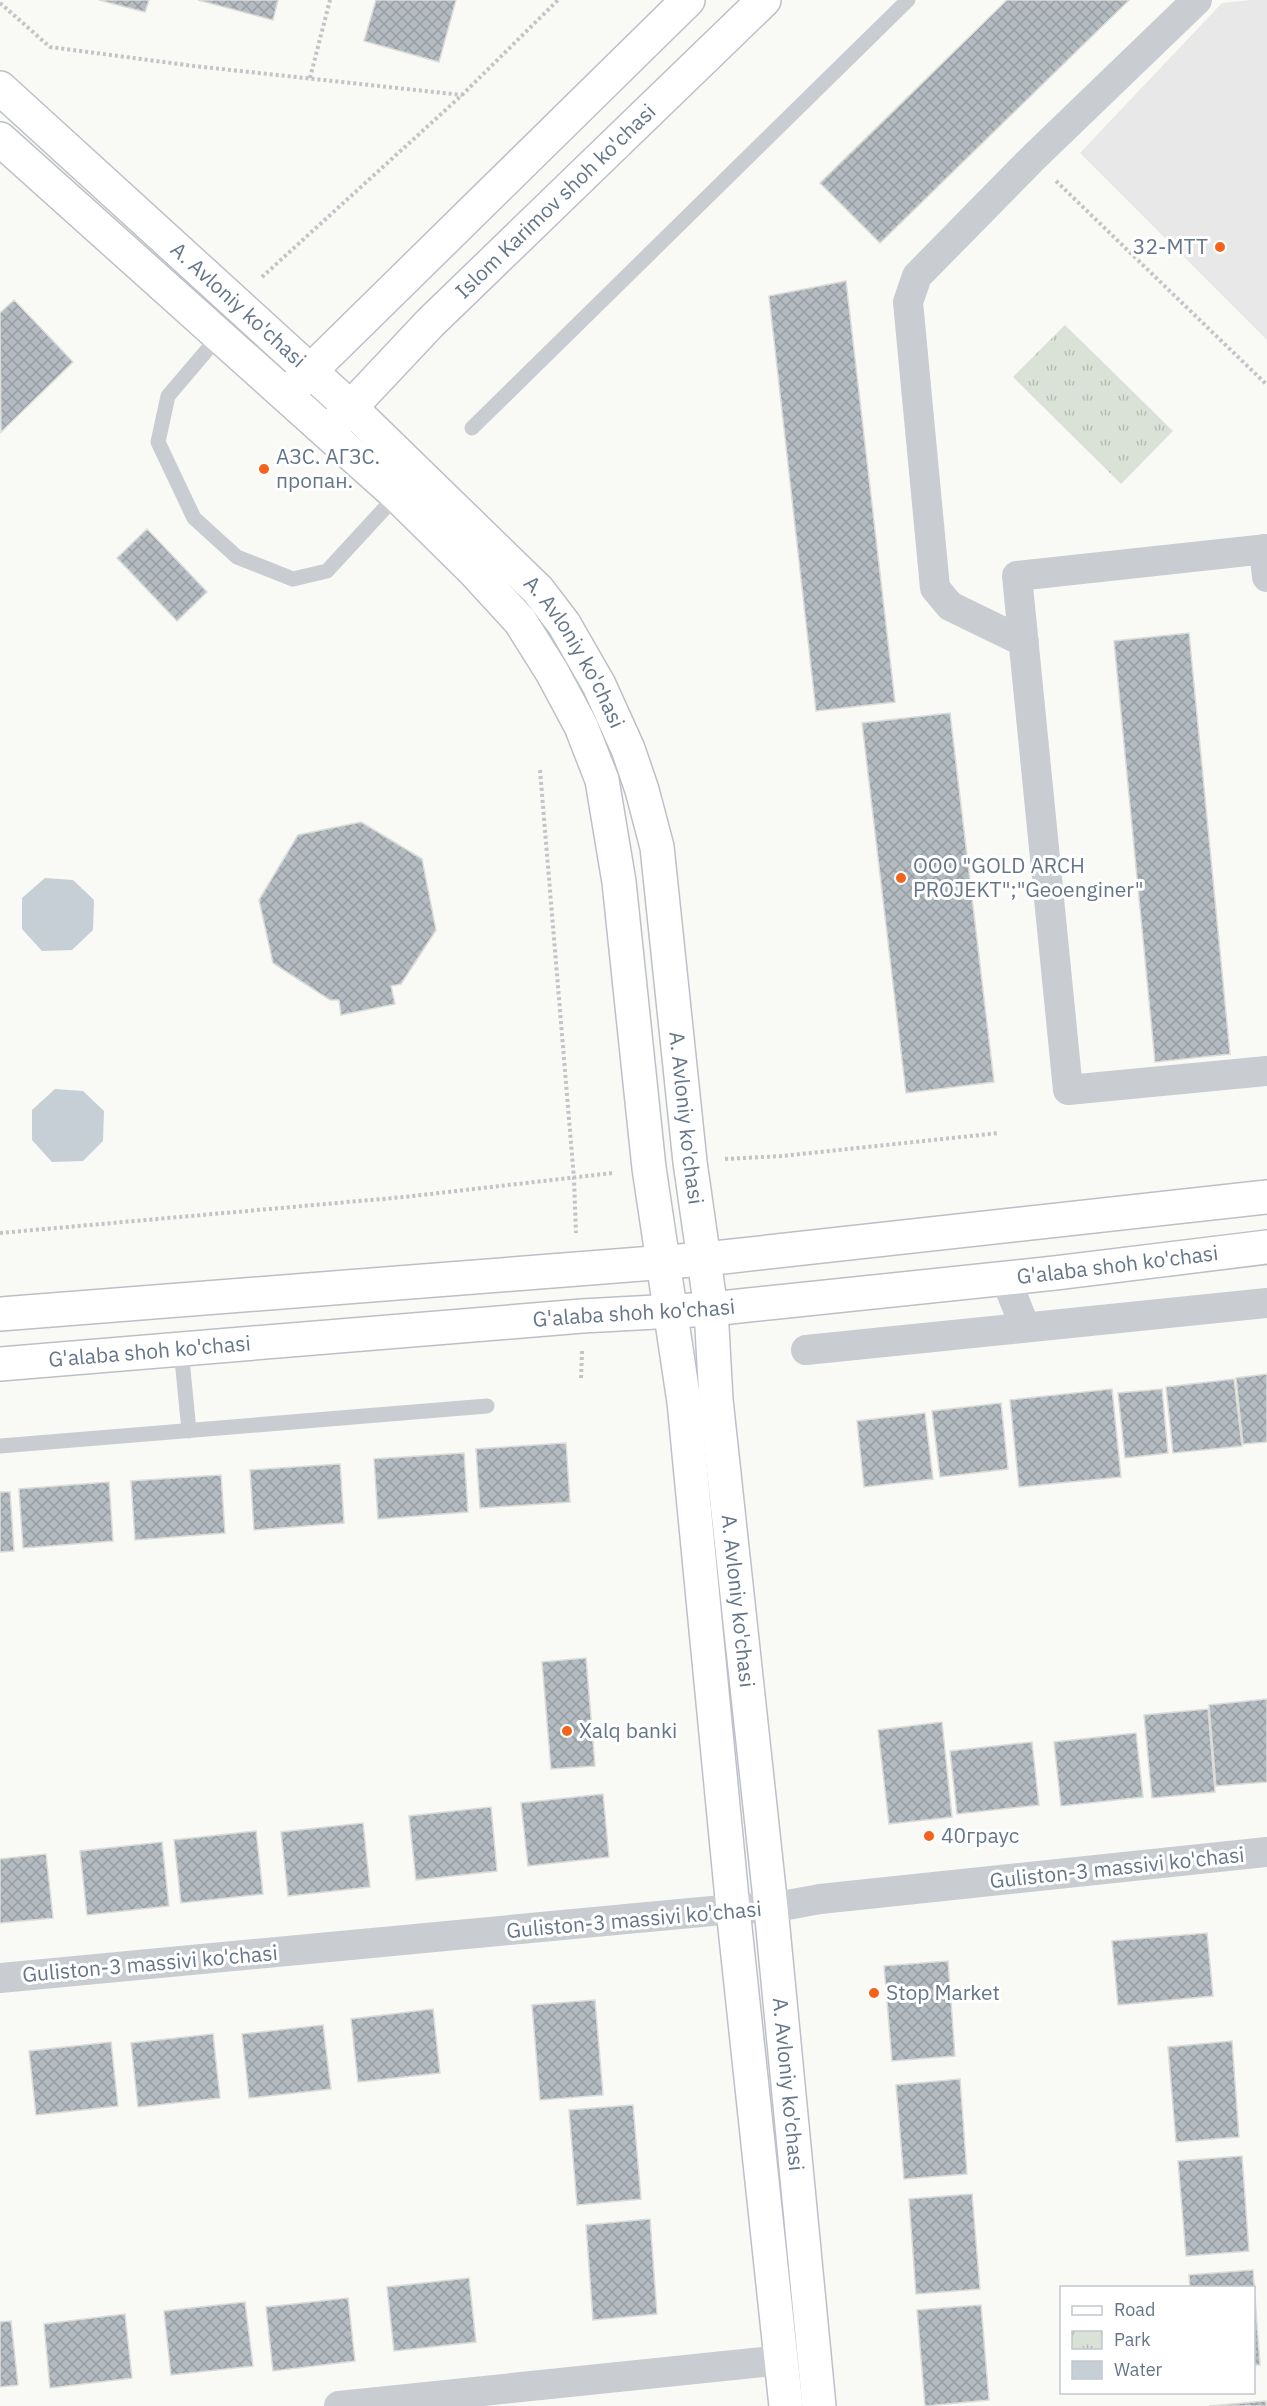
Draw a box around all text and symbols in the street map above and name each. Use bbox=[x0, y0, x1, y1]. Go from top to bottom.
street label: Islom Karimov shoh ko'chasi bbox=[449, 97, 661, 304]
place label: 32-MTT bbox=[1133, 232, 1208, 260]
street label: A. Avloniy ko'chasi bbox=[165, 235, 312, 373]
marker: 32-MTT bbox=[1213, 240, 1227, 254]
place label: АЗС. АГЗС. пропан. bbox=[276, 442, 380, 494]
marker: АЗС. АГЗС. пропан. bbox=[257, 462, 271, 476]
street label: A. Avloniy ko'chasi bbox=[518, 569, 632, 732]
place label: ООО "GOLD ARCH PROJEKT";"Geoenginer" bbox=[913, 851, 1144, 903]
marker: ООО "GOLD ARCH PROJEKT";"Geoenginer" bbox=[894, 871, 908, 885]
street label: A. Avloniy ko'chasi bbox=[663, 1030, 711, 1206]
street label: G'alaba shoh ko'chasi bbox=[1015, 1238, 1220, 1290]
street label: G'alaba shoh ko'chasi bbox=[532, 1292, 736, 1333]
street label: G'alaba shoh ko'chasi bbox=[47, 1328, 252, 1373]
street label: A. Avloniy ko'chasi bbox=[715, 1513, 762, 1689]
place label: Xalq banki bbox=[579, 1716, 677, 1744]
marker: Xalq banki bbox=[560, 1724, 574, 1738]
place label: 40граус bbox=[941, 1821, 1019, 1849]
marker: 40граус bbox=[922, 1829, 936, 1843]
street label: Guliston-3 massivi ko'chasi bbox=[988, 1840, 1246, 1894]
street label: Guliston-3 massivi ko'chasi bbox=[505, 1894, 763, 1944]
street label: Guliston-3 massivi ko'chasi bbox=[21, 1938, 279, 1988]
place label: Stop Market bbox=[886, 1978, 1000, 2006]
marker: Stop Market bbox=[867, 1986, 881, 2000]
street label: A. Avloniy ko'chasi bbox=[767, 1996, 811, 2172]
legend bbox=[1060, 2286, 1255, 2394]
text: Road bbox=[1114, 2298, 1155, 2321]
text: Park bbox=[1114, 2328, 1151, 2351]
text: Water bbox=[1114, 2358, 1163, 2381]

